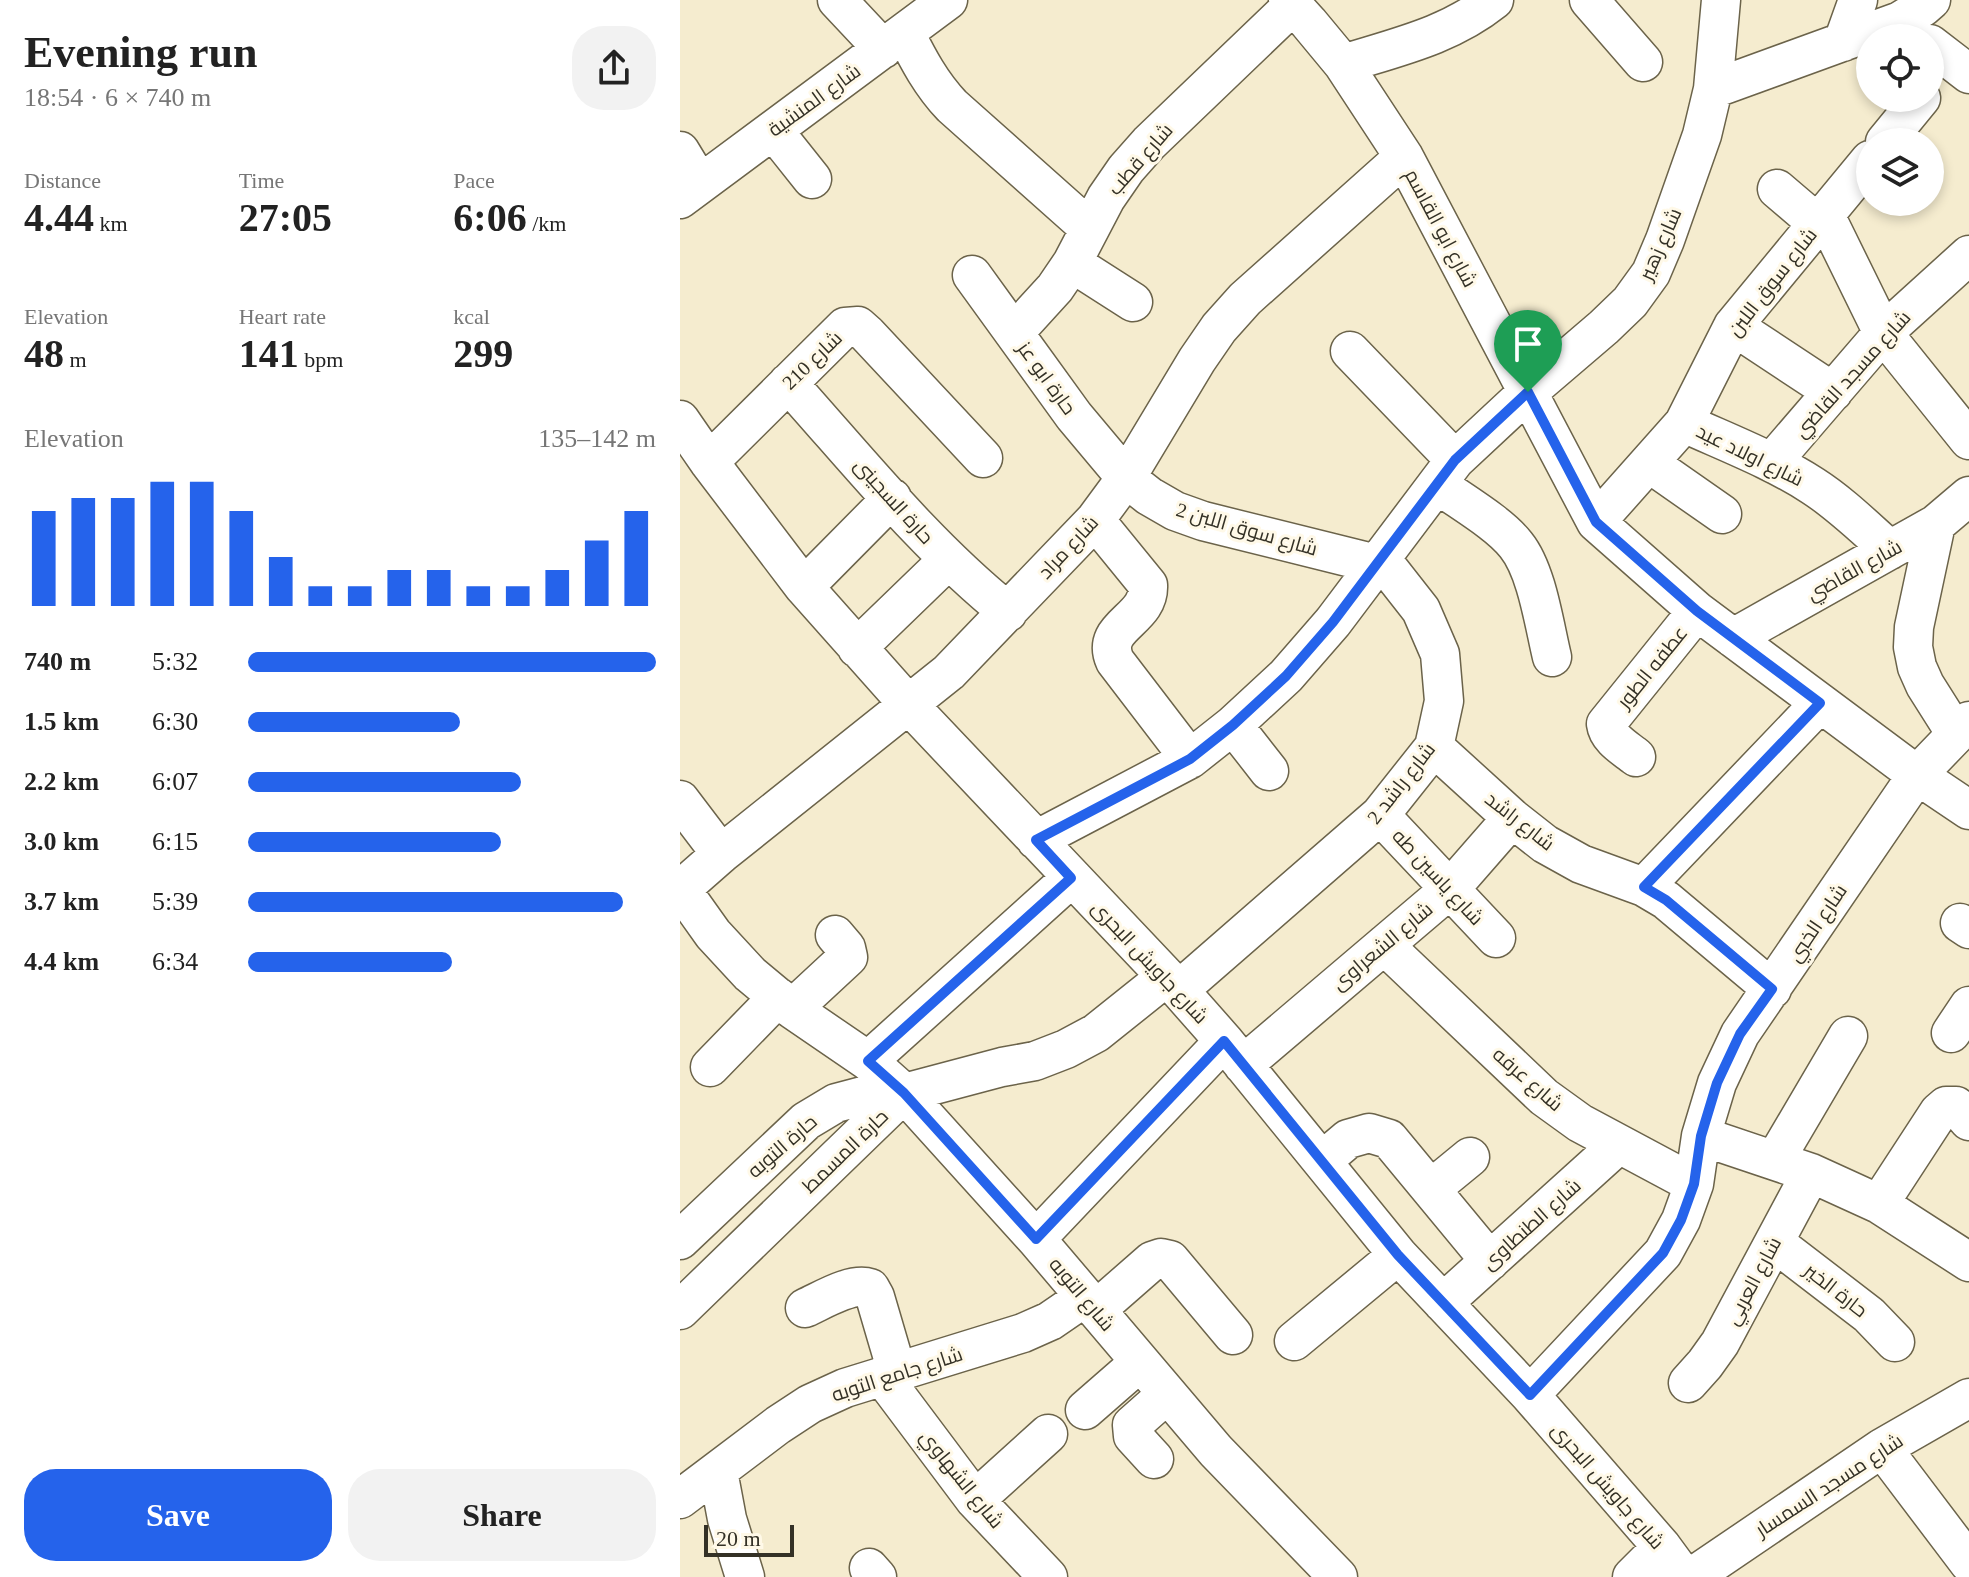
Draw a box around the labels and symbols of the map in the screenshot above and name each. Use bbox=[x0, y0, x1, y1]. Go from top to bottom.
street label: شارع المنشية bbox=[764, 59, 866, 143]
street label: شارع قطب bbox=[1103, 119, 1179, 201]
street label: شارع ابو القاسم bbox=[1398, 165, 1481, 292]
street label: شارع زهير bbox=[1634, 204, 1688, 286]
street label: شارع سوق اللبن bbox=[1723, 224, 1823, 342]
street label: شارع مسجد القاضي bbox=[1789, 306, 1918, 445]
pin bbox=[1494, 310, 1562, 392]
street label: شارع 210 bbox=[778, 326, 848, 396]
street label: حارة ابو عز bbox=[1012, 337, 1081, 419]
street label: شارع اولاد عيد bbox=[1692, 420, 1807, 493]
street label: حارة السجينى bbox=[848, 454, 938, 550]
street label: شارع سوق اللبن 2 bbox=[1173, 498, 1320, 563]
street label: شارع مراد bbox=[1033, 511, 1105, 585]
street label: شارع القاضي bbox=[1803, 535, 1907, 609]
street label: عطفه الطور bbox=[1612, 622, 1692, 714]
street label: شارع راشد 2 bbox=[1363, 738, 1442, 830]
street label: شارع راشد bbox=[1479, 787, 1559, 857]
street label: شارع ياسين طه bbox=[1386, 825, 1488, 931]
street label: شارع الخبي bbox=[1783, 880, 1855, 969]
street label: شارع جاويش البحرى bbox=[1085, 896, 1212, 1030]
street label: شارع الشعراوى bbox=[1327, 897, 1439, 997]
street label: شارع عرفه bbox=[1487, 1043, 1567, 1118]
street label: حارة المسمط bbox=[798, 1105, 893, 1198]
street label: حارة التوبه bbox=[743, 1110, 822, 1183]
street label: شارع الطنطاوى bbox=[1477, 1174, 1587, 1276]
street label: شارع العربي bbox=[1721, 1233, 1790, 1331]
street label: شارع التوبه bbox=[1043, 1253, 1119, 1337]
street label: حارة الخير bbox=[1799, 1258, 1872, 1322]
street label: شارع جامع التوبه bbox=[829, 1342, 966, 1408]
street label: شارع جاويش البحرى bbox=[1545, 1419, 1669, 1555]
street label: شارع الشهاوي bbox=[912, 1426, 1008, 1536]
street label: شارع مسجد السمسار bbox=[1750, 1429, 1909, 1544]
scale bar bbox=[704, 1521, 794, 1557]

